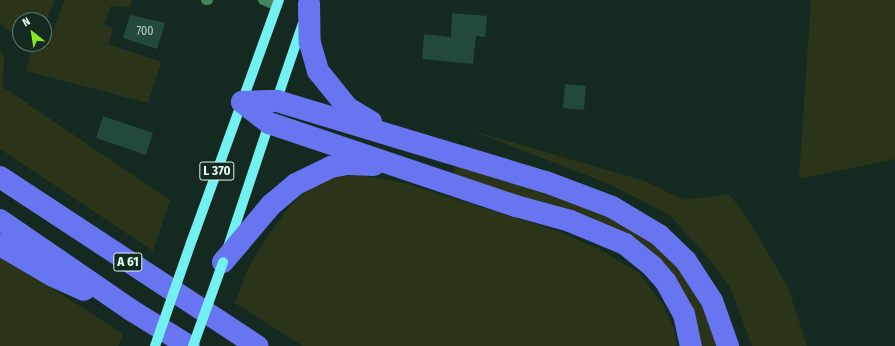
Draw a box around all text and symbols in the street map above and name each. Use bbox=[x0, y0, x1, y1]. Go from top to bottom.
north arrow bbox=[12, 12, 52, 52]
text: N bbox=[20, 15, 32, 29]
house number: 700 bbox=[136, 25, 154, 39]
road number: L 370 bbox=[199, 160, 235, 182]
road number: A 61 bbox=[113, 251, 143, 273]

